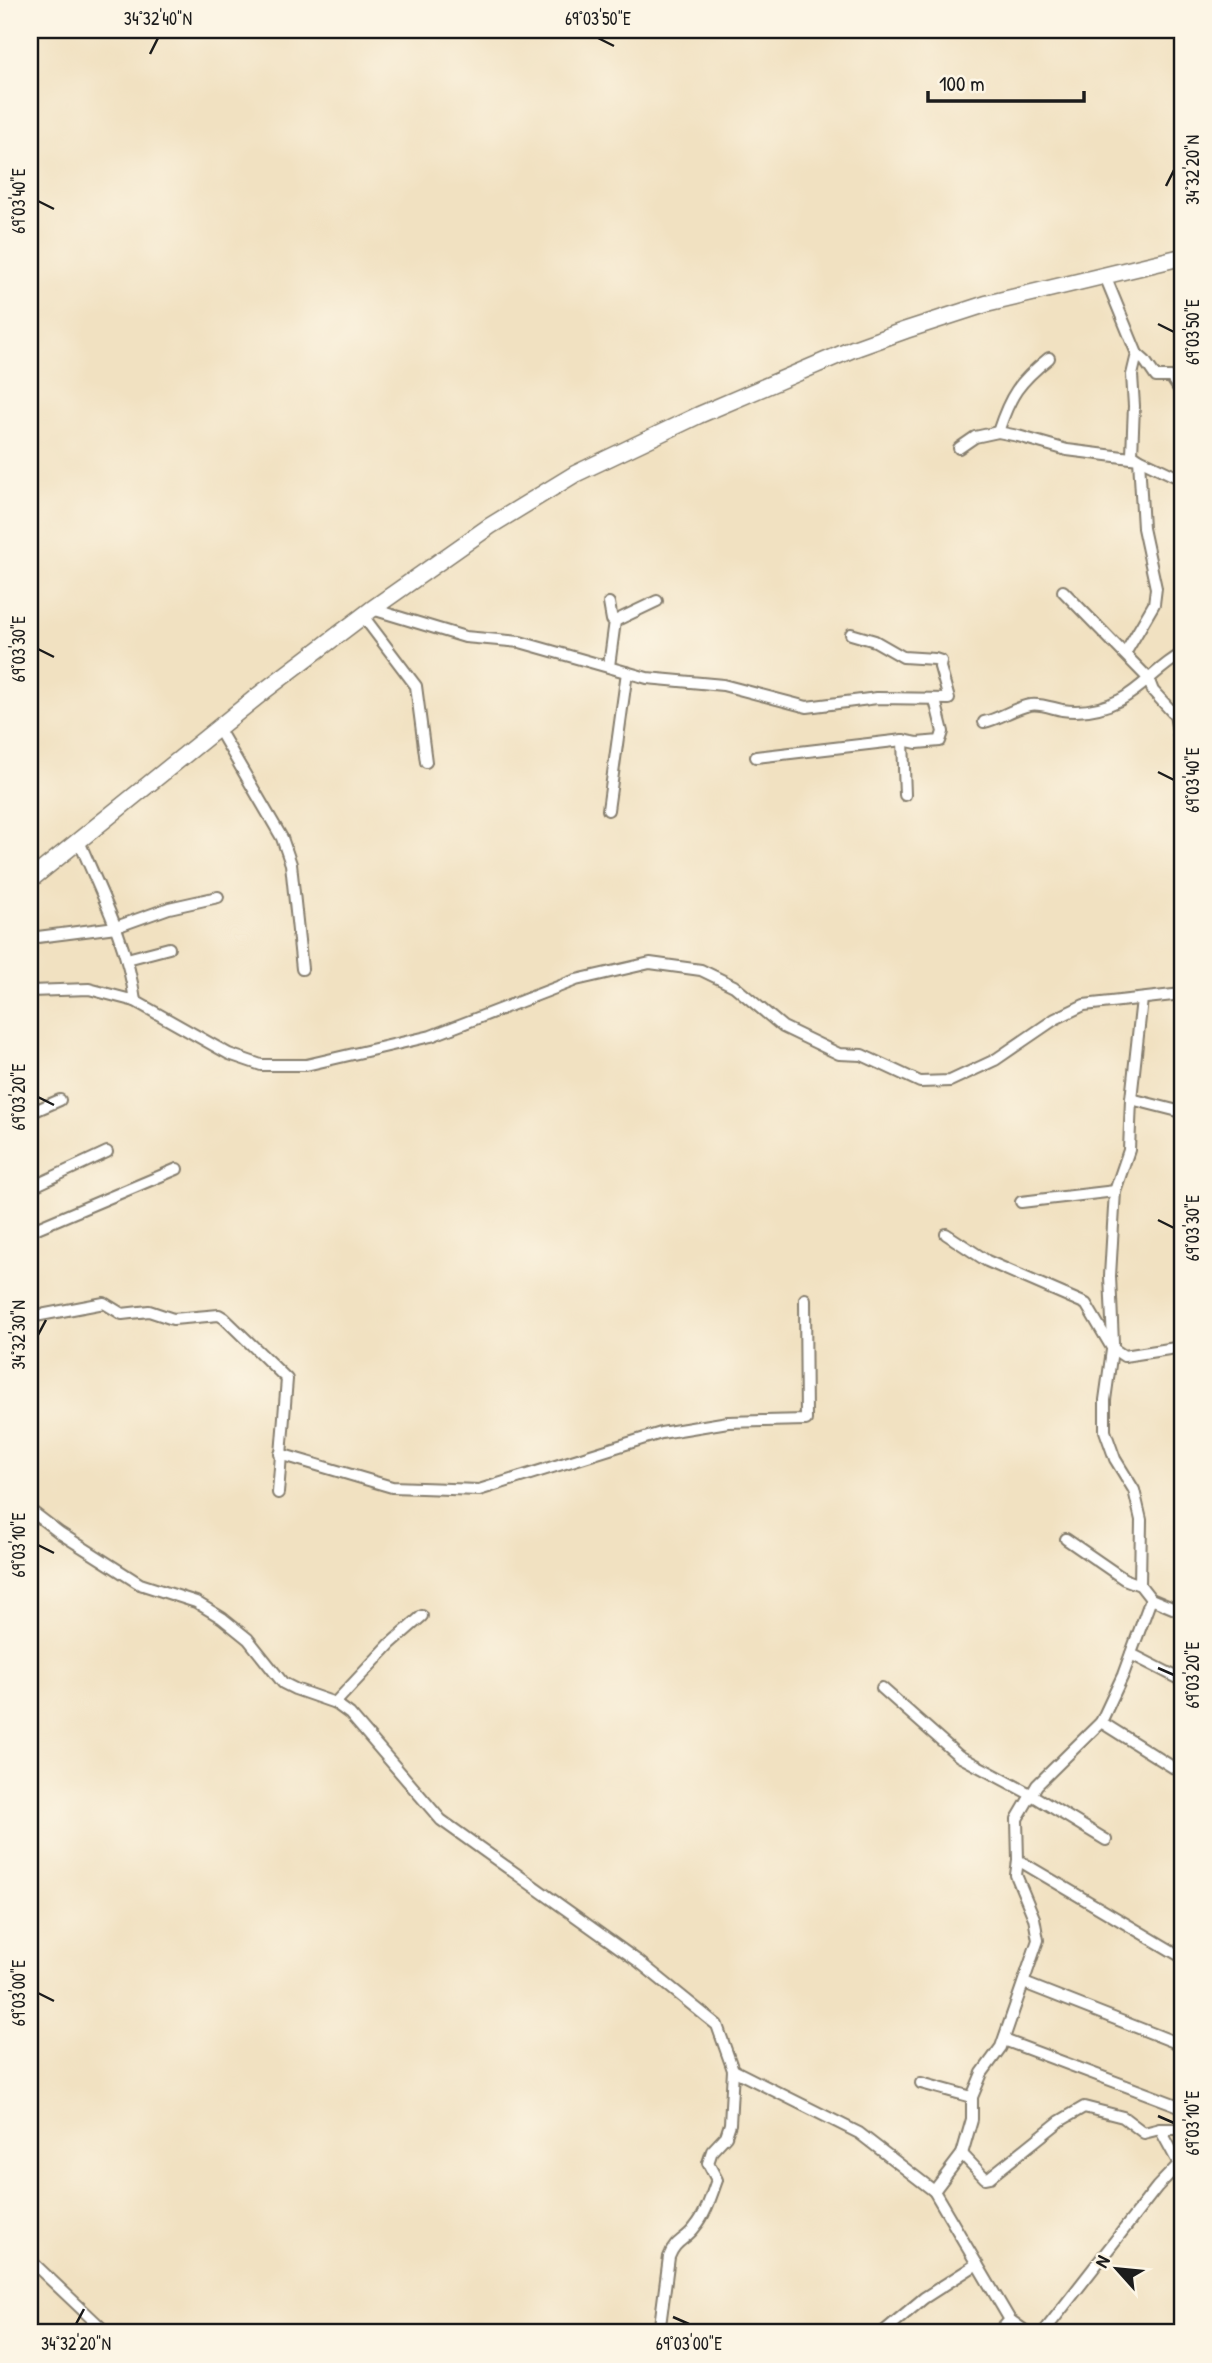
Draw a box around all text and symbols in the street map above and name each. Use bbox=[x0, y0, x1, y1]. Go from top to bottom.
text: 34°32'40"N bbox=[124, 6, 192, 31]
text: 69°03'50"E bbox=[565, 6, 631, 31]
scale bar bbox=[928, 60, 1084, 104]
text: 100 m bbox=[939, 69, 985, 98]
text: 34°32'20"N bbox=[1180, 135, 1205, 205]
text: 69°03'40"E bbox=[6, 168, 31, 234]
text: 69°03'50"E bbox=[1180, 299, 1205, 365]
text: 69°03'30"E bbox=[6, 616, 31, 682]
text: 69°03'40"E bbox=[1180, 747, 1205, 813]
text: 69°03'20"E bbox=[6, 1063, 31, 1130]
text: 69°03'30"E bbox=[1180, 1195, 1205, 1261]
text: 34°32'30"N bbox=[6, 1300, 31, 1370]
text: 69°03'10"E bbox=[6, 1512, 31, 1578]
text: 69°03'20"E bbox=[1180, 1641, 1205, 1708]
text: 69°03'00"E bbox=[6, 1960, 31, 2026]
text: 69°03'10"E bbox=[1180, 2090, 1205, 2156]
north arrow bbox=[1082, 2234, 1152, 2304]
text: N bbox=[1088, 2251, 1116, 2272]
text: 34°32'20"N bbox=[41, 2331, 111, 2356]
text: 69°03'00"E bbox=[656, 2331, 722, 2356]

